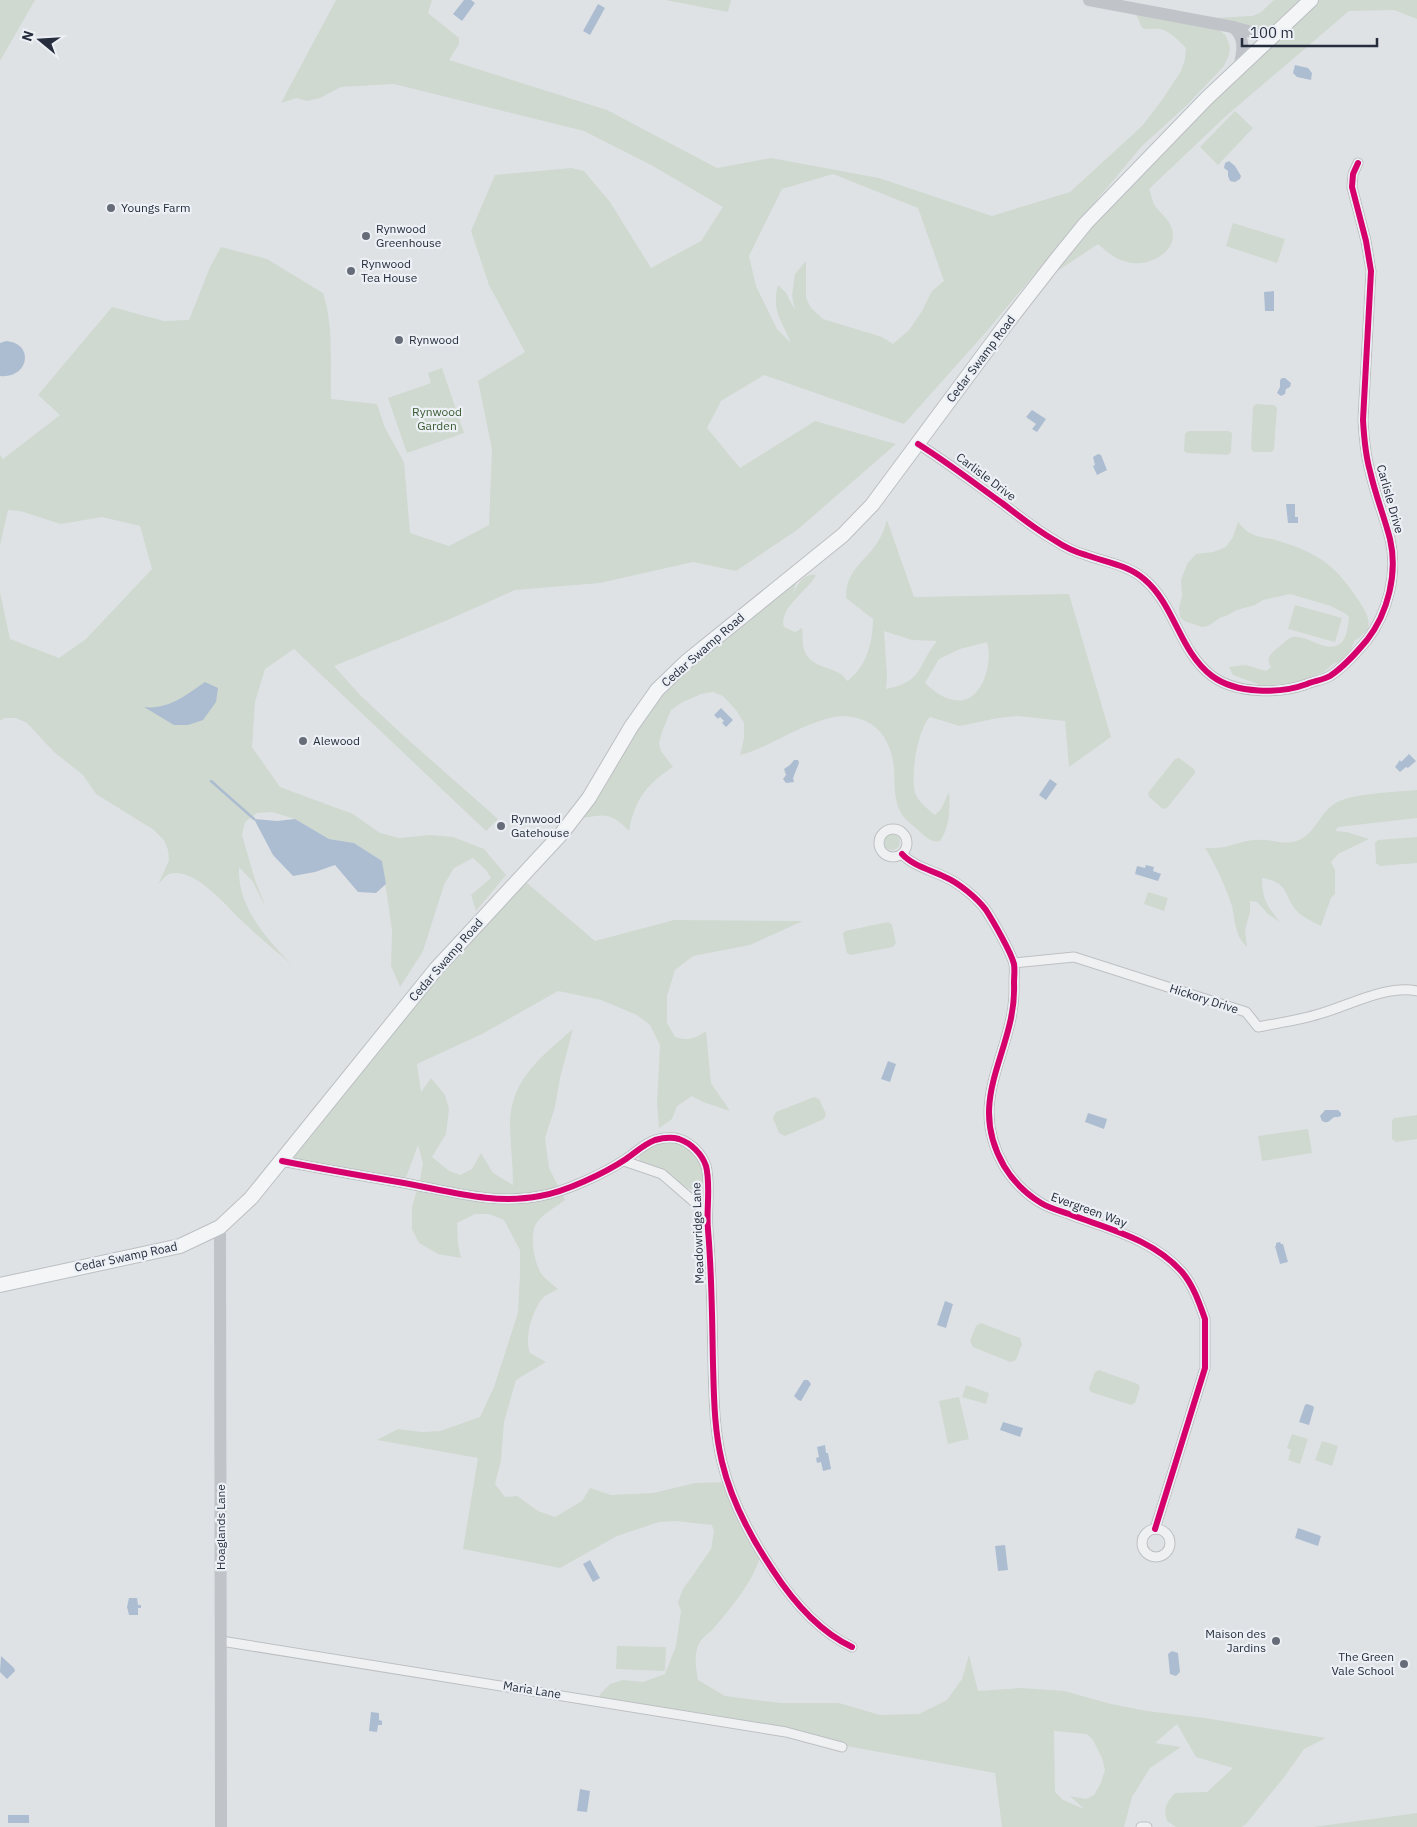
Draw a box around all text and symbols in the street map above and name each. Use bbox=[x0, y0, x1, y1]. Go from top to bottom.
north arrow bbox=[15, 15, 65, 65]
scale bar bbox=[1242, 15, 1377, 47]
text: 100 m bbox=[1250, 23, 1294, 42]
text: N bbox=[18, 28, 38, 44]
place label: Youngs Farm bbox=[121, 200, 190, 215]
marker: Youngs Farm bbox=[105, 202, 117, 214]
place label: Rynwood Greenhouse bbox=[376, 221, 442, 250]
marker: Rynwood Greenhouse bbox=[360, 230, 372, 242]
place label: Rynwood Tea House bbox=[361, 256, 418, 285]
marker: Rynwood Tea House bbox=[345, 265, 357, 277]
street label: Cedar Swamp Road bbox=[943, 312, 1018, 405]
place label: Rynwood bbox=[409, 332, 459, 347]
marker: Rynwood bbox=[393, 334, 405, 346]
park label: Rynwood Garden bbox=[412, 404, 462, 433]
street label: Carlisle Drive bbox=[953, 449, 1019, 504]
street label: Carlisle Drive bbox=[1373, 463, 1408, 535]
street label: Cedar Swamp Road bbox=[658, 610, 747, 690]
place label: Alewood bbox=[313, 733, 360, 748]
marker: Alewood bbox=[297, 735, 309, 747]
place label: Rynwood Gatehouse bbox=[511, 811, 570, 840]
marker: Rynwood Gatehouse bbox=[495, 820, 507, 832]
street label: Cedar Swamp Road bbox=[406, 915, 486, 1004]
street label: Hickory Drive bbox=[1168, 980, 1241, 1017]
street label: Meadowridge Lane bbox=[688, 1182, 707, 1284]
street label: Evergreen Way bbox=[1049, 1189, 1129, 1230]
street label: Cedar Swamp Road bbox=[73, 1238, 179, 1275]
street label: Hoaglands Lane bbox=[213, 1484, 228, 1570]
place label: Maison des Jardins bbox=[1205, 1626, 1266, 1655]
marker: Maison des Jardins bbox=[1270, 1635, 1282, 1647]
place label: The Green Vale School bbox=[1331, 1649, 1394, 1678]
marker: The Green Vale School bbox=[1398, 1658, 1410, 1670]
street label: Maria Lane bbox=[502, 1678, 563, 1702]

